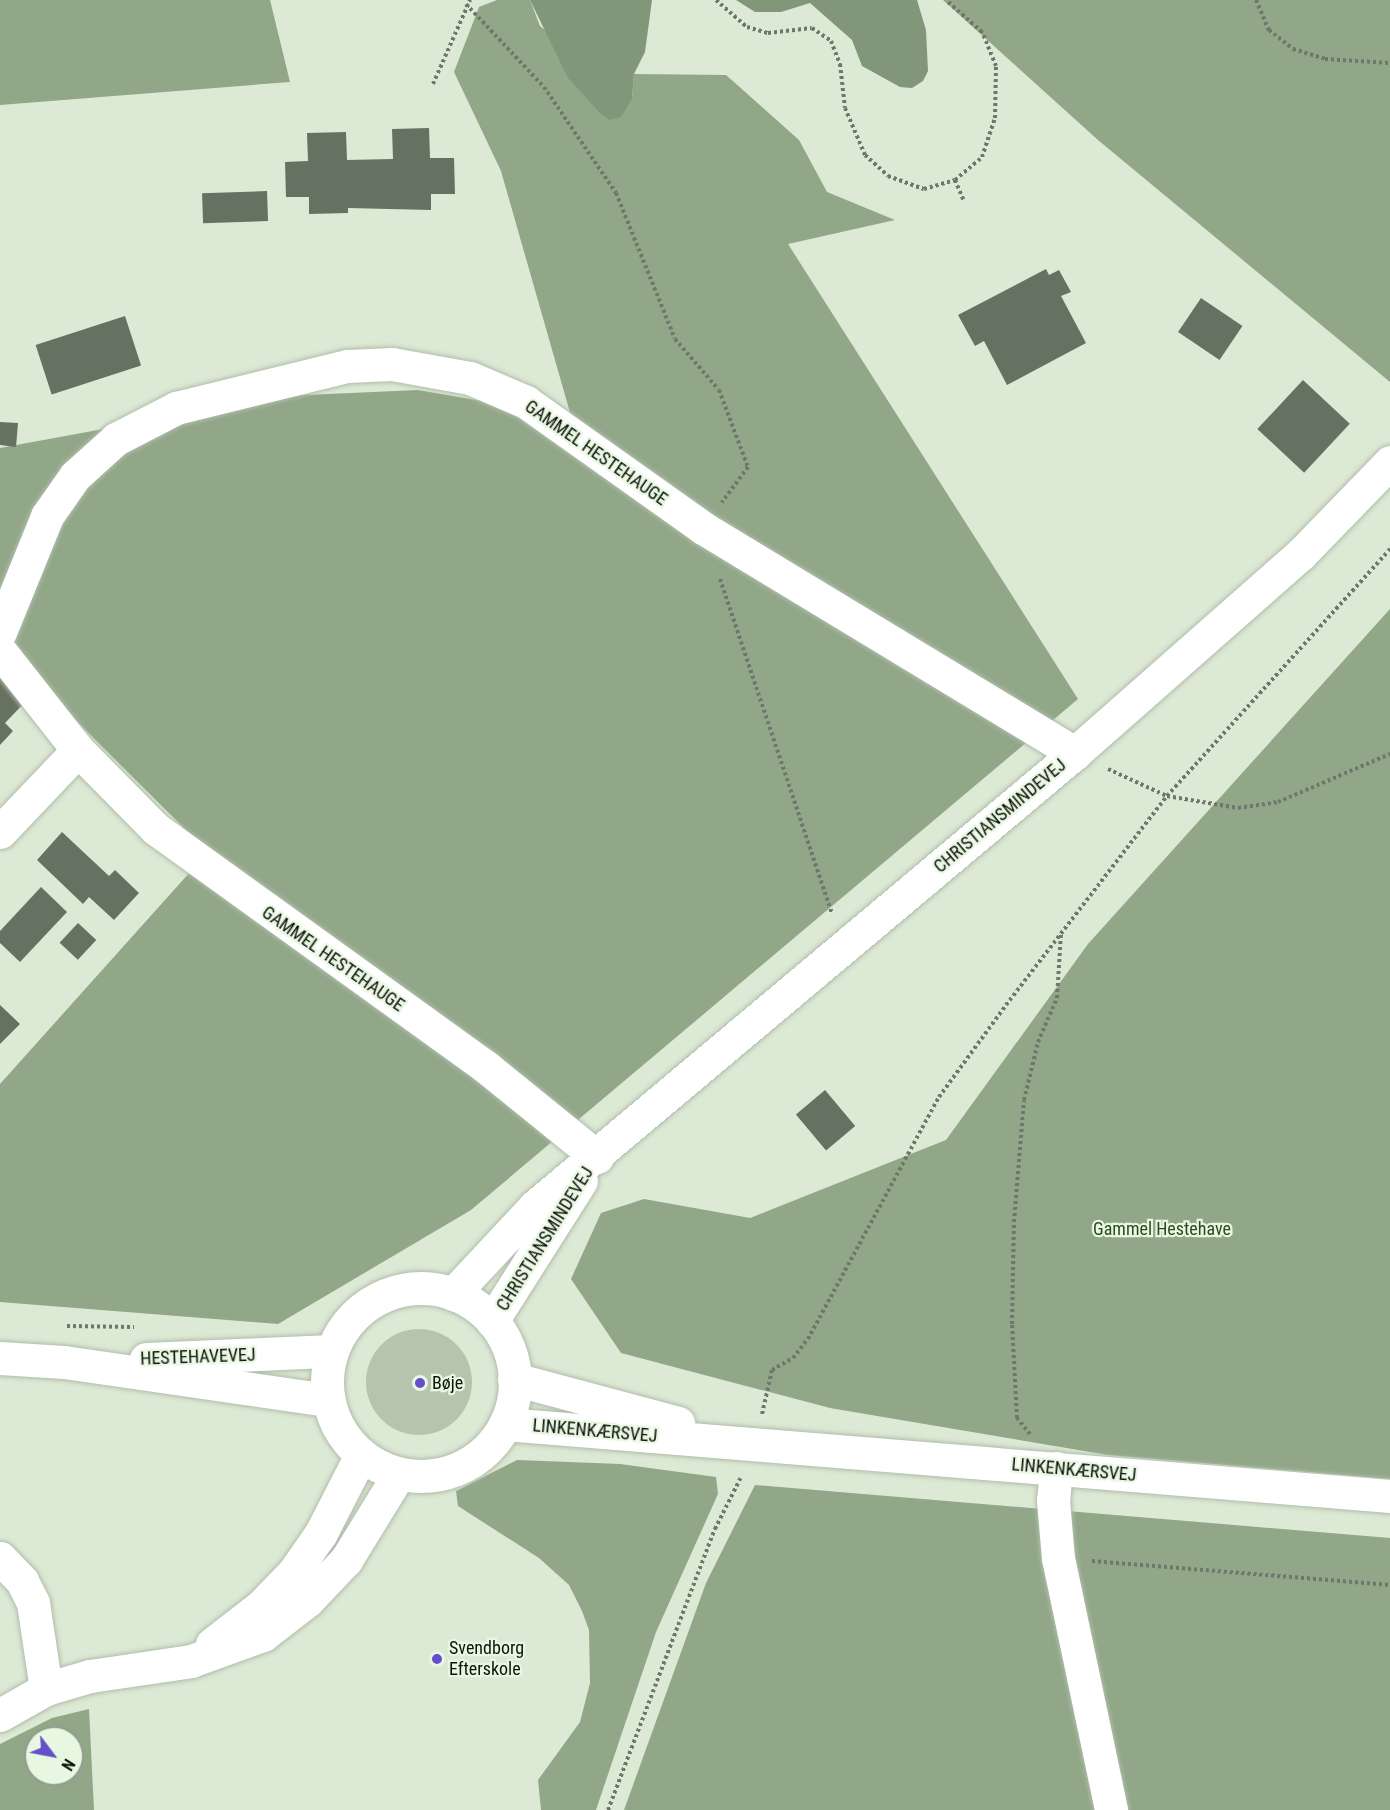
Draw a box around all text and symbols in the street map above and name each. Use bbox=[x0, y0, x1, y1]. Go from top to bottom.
street label: GAMMEL HESTEHAUGE bbox=[521, 396, 671, 510]
street label: CHRISTIANSMINDEVEJ bbox=[930, 754, 1070, 878]
street label: GAMMEL HESTEHAUGE bbox=[258, 902, 408, 1016]
street label: CHRISTIANSMINDEVEJ bbox=[492, 1163, 598, 1315]
park label: Gammel Hestehave bbox=[1093, 1218, 1231, 1240]
street label: HESTEHAVEVEJ bbox=[140, 1344, 256, 1370]
place label: Bøje bbox=[432, 1372, 463, 1394]
marker: Bøje bbox=[413, 1376, 427, 1390]
street label: LINKENKÆRSVEJ bbox=[532, 1415, 658, 1447]
street label: LINKENKÆRSVEJ bbox=[1011, 1454, 1137, 1486]
place label: Svendborg Efterskole bbox=[449, 1638, 524, 1680]
marker: Svendborg Efterskole bbox=[430, 1652, 444, 1666]
north arrow bbox=[24, 1726, 84, 1786]
text: N bbox=[57, 1756, 79, 1774]

